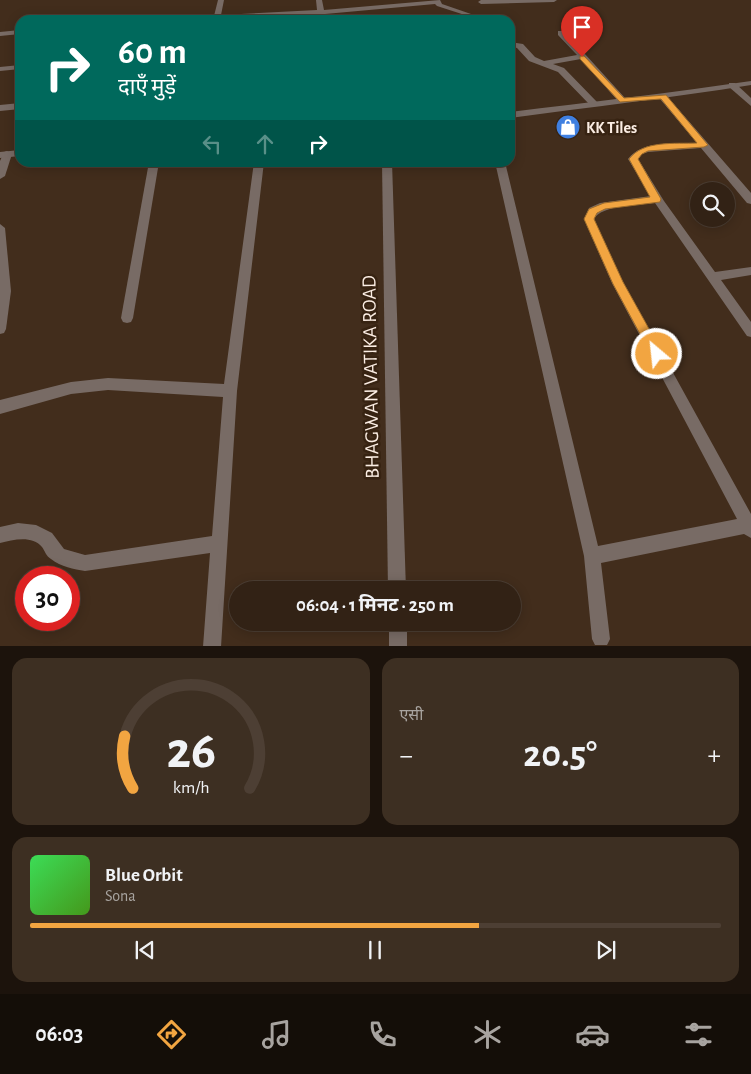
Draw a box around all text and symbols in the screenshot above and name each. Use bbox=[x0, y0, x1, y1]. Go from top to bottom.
pin bbox=[561, 6, 603, 57]
icon: arrive bbox=[568, 13, 596, 41]
icon: right bbox=[35, 35, 100, 100]
text: 60 m bbox=[118, 35, 187, 70]
text: दाएँ मुड़ें bbox=[118, 76, 176, 98]
shop icon: KK Tiles bbox=[555, 114, 581, 140]
place label: KK Tiles bbox=[586, 120, 637, 136]
icon: left bbox=[198, 130, 226, 158]
icon: ahead bbox=[251, 130, 279, 158]
icon: right bbox=[304, 130, 332, 158]
map controls bbox=[690, 182, 735, 227]
button: search bbox=[690, 182, 735, 227]
street label: BHAGWAN VATIKA ROAD bbox=[359, 275, 383, 479]
position arrow bbox=[630, 327, 682, 379]
speed limit sign: 30 bbox=[15, 566, 80, 631]
text: 06:04 · 1 मिनट · 250 m bbox=[296, 596, 454, 615]
text: एसी bbox=[400, 707, 423, 723]
text: 26 bbox=[166, 725, 216, 777]
text: 20.5° bbox=[523, 736, 597, 774]
text: − bbox=[400, 742, 413, 770]
text: + bbox=[708, 742, 721, 770]
text: km/h bbox=[172, 779, 209, 797]
text: Blue Orbit bbox=[105, 866, 183, 885]
text: Sona bbox=[105, 888, 136, 904]
icon: previous bbox=[131, 936, 159, 964]
icon: pause bbox=[361, 936, 389, 964]
icon: next bbox=[592, 936, 620, 964]
icon: directions bbox=[154, 1017, 189, 1052]
icon: music bbox=[259, 1017, 294, 1052]
icon: phone bbox=[365, 1017, 400, 1052]
icon: climate bbox=[470, 1017, 505, 1052]
icon: car bbox=[575, 1017, 610, 1052]
icon: filters bbox=[681, 1017, 716, 1052]
text: 06:03 bbox=[35, 1023, 83, 1045]

